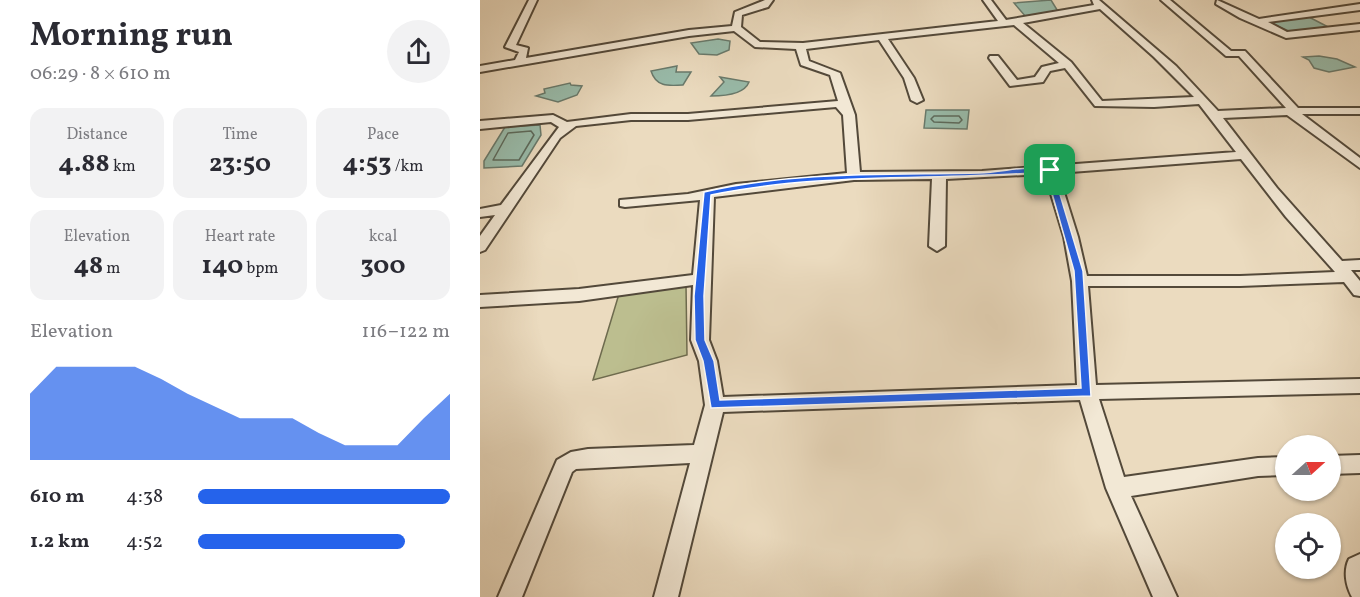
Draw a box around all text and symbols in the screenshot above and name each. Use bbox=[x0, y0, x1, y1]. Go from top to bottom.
text: Morning run bbox=[30, 14, 233, 60]
button: share bbox=[387, 20, 450, 83]
text: 06:29 · 8 × 610 m bbox=[30, 60, 171, 88]
text: Distance bbox=[66, 124, 128, 146]
text: Time bbox=[222, 124, 258, 146]
text: Pace bbox=[367, 124, 399, 146]
pin bbox=[1024, 144, 1075, 195]
text: 4.88 bbox=[58, 146, 110, 182]
text: 23:50 bbox=[209, 146, 271, 182]
text: 4:53 bbox=[343, 146, 391, 182]
icon: arrive bbox=[1033, 153, 1066, 186]
text: km bbox=[110, 156, 136, 178]
text: /km bbox=[391, 156, 423, 178]
text: Elevation bbox=[64, 226, 130, 248]
text: Heart rate bbox=[205, 226, 275, 248]
text: kcal bbox=[369, 226, 397, 248]
text: 48 bbox=[73, 248, 103, 284]
text: 140 bbox=[202, 248, 243, 284]
text: 300 bbox=[360, 248, 406, 284]
text: m bbox=[103, 258, 121, 280]
text: bpm bbox=[243, 258, 279, 280]
text: Elevation bbox=[30, 318, 113, 346]
text: 116–122 m bbox=[362, 318, 450, 346]
north arrow bbox=[1275, 435, 1341, 501]
map controls bbox=[1275, 435, 1341, 579]
text: 610 m bbox=[30, 483, 85, 511]
text: 4:38 bbox=[126, 483, 163, 511]
button: locate bbox=[1275, 513, 1341, 579]
text: 1.2 km bbox=[30, 528, 90, 556]
text: 4:52 bbox=[126, 528, 163, 556]

